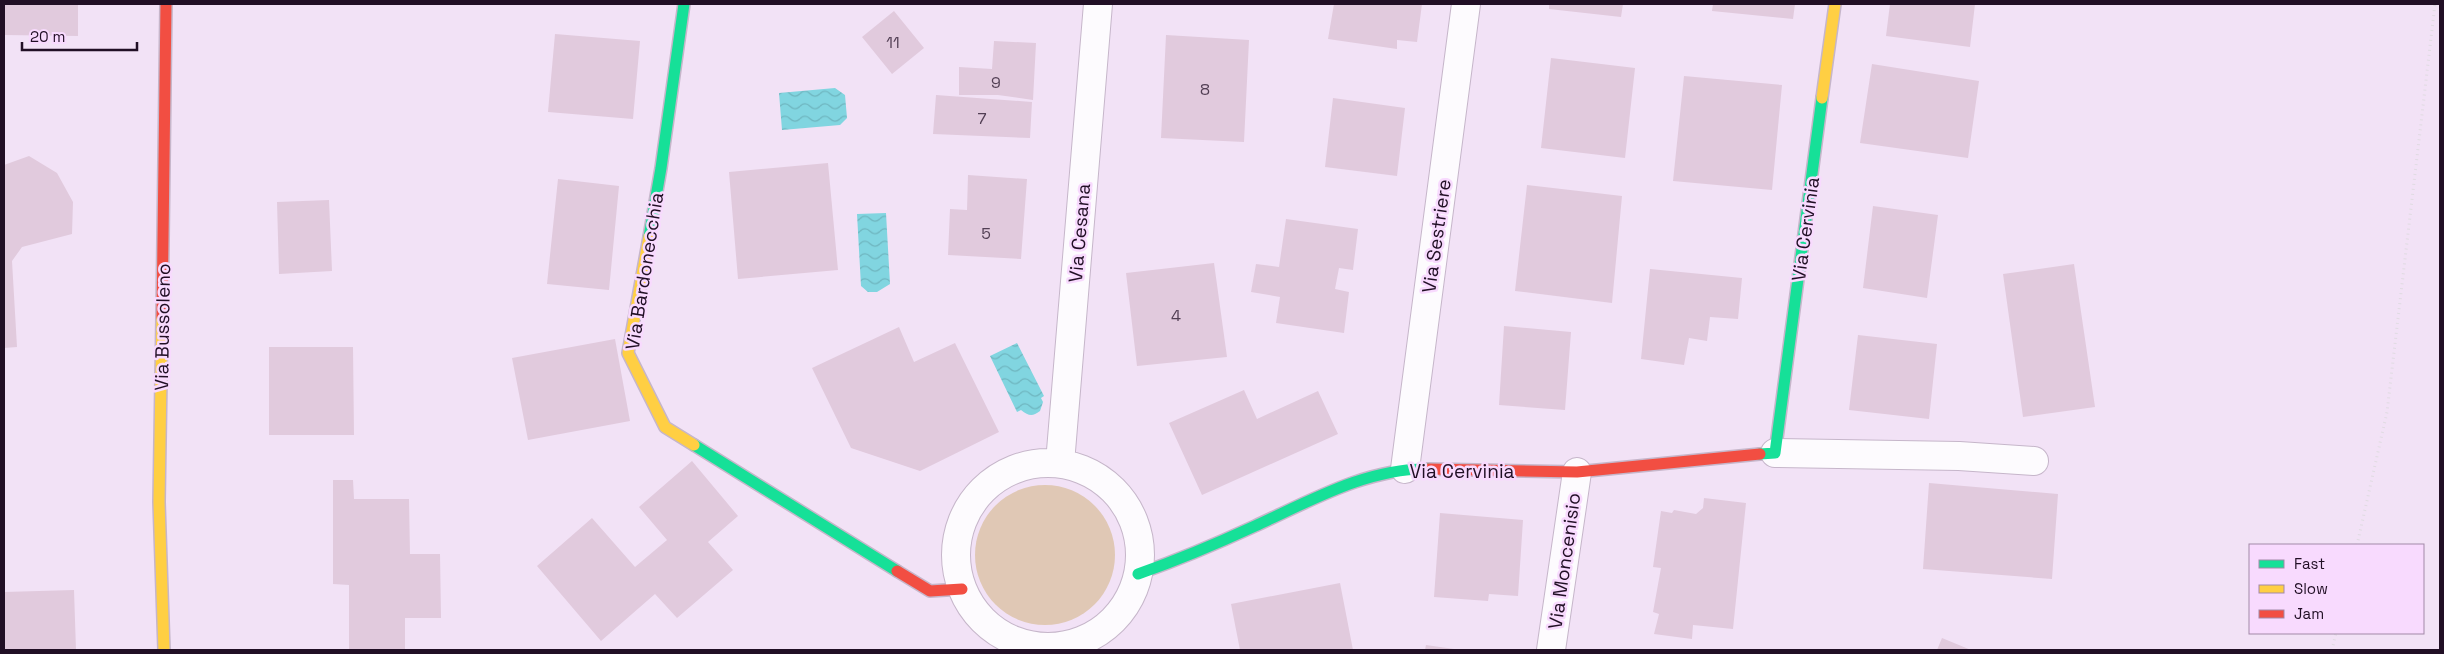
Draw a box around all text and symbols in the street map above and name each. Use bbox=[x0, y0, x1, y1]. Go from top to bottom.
scale bar bbox=[22, 20, 138, 52]
text: 20 m bbox=[30, 27, 65, 46]
house number: 11 bbox=[886, 32, 900, 53]
house number: 9 bbox=[991, 72, 1001, 93]
house number: 8 bbox=[1200, 79, 1210, 100]
house number: 7 bbox=[977, 108, 987, 129]
street label: Via Cervinia bbox=[1786, 175, 1825, 283]
street label: Via Sestriere bbox=[1416, 177, 1457, 295]
street label: Via Cesana bbox=[1063, 183, 1096, 283]
street label: Via Bardonecchia bbox=[620, 190, 669, 352]
house number: 5 bbox=[981, 223, 991, 244]
street label: Via Bussoleno bbox=[149, 263, 176, 391]
house number: 4 bbox=[1171, 305, 1181, 326]
street label: Via Cervinia bbox=[1410, 459, 1515, 484]
street label: Via Moncenisio bbox=[1543, 491, 1586, 631]
legend bbox=[2249, 544, 2424, 634]
text: Fast bbox=[2294, 554, 2325, 573]
text: Slow bbox=[2294, 579, 2328, 598]
text: Jam bbox=[2294, 604, 2324, 623]

